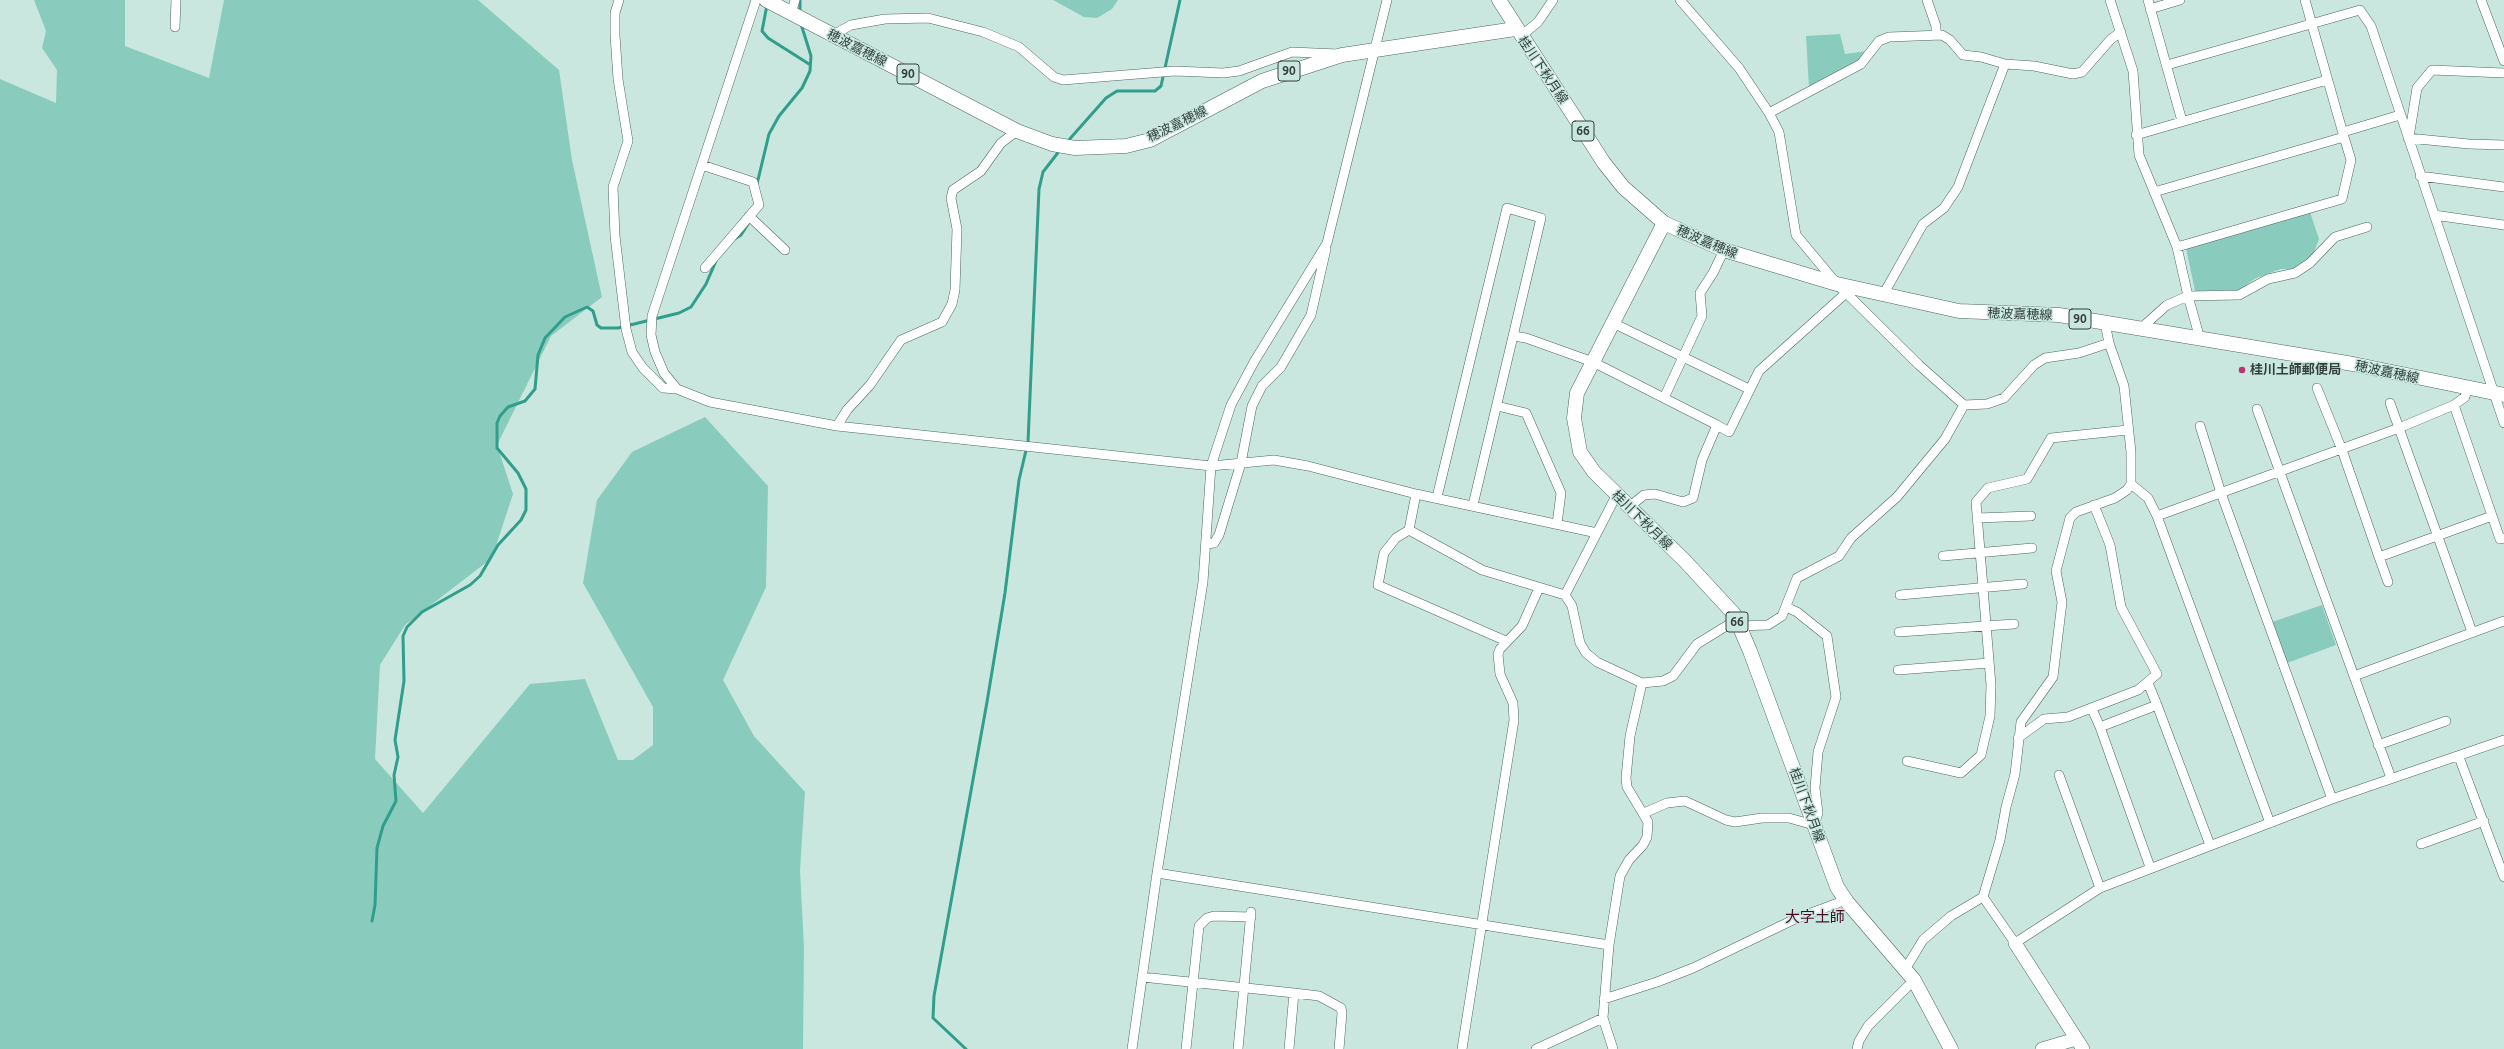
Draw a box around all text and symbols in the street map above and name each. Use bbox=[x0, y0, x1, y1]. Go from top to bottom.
street label: 穂波嘉穂線 bbox=[825, 26, 889, 70]
street label: 桂川下秋月線 bbox=[1515, 33, 1571, 107]
road number: 90 bbox=[1278, 61, 1300, 81]
road number: 90 bbox=[897, 64, 919, 84]
street label: 穂波嘉穂線 bbox=[1144, 103, 1210, 145]
road number: 66 bbox=[1572, 121, 1594, 141]
street label: 穂波嘉穂線 bbox=[1674, 222, 1740, 262]
street label: 穂波嘉穂線 bbox=[1987, 305, 2053, 323]
road number: 90 bbox=[2069, 309, 2091, 329]
street label: 穂波嘉穂線 bbox=[2354, 358, 2420, 386]
place label: 桂川土師郵便局 bbox=[2250, 362, 2341, 378]
marker: 桂川土師郵便局 bbox=[2237, 365, 2247, 375]
street label: 桂川下秋月線 bbox=[1609, 487, 1675, 553]
road number: 66 bbox=[1726, 612, 1748, 632]
street label: 桂川下秋月線 bbox=[1786, 766, 1828, 844]
district label: 大字土師 bbox=[1785, 908, 1845, 926]

